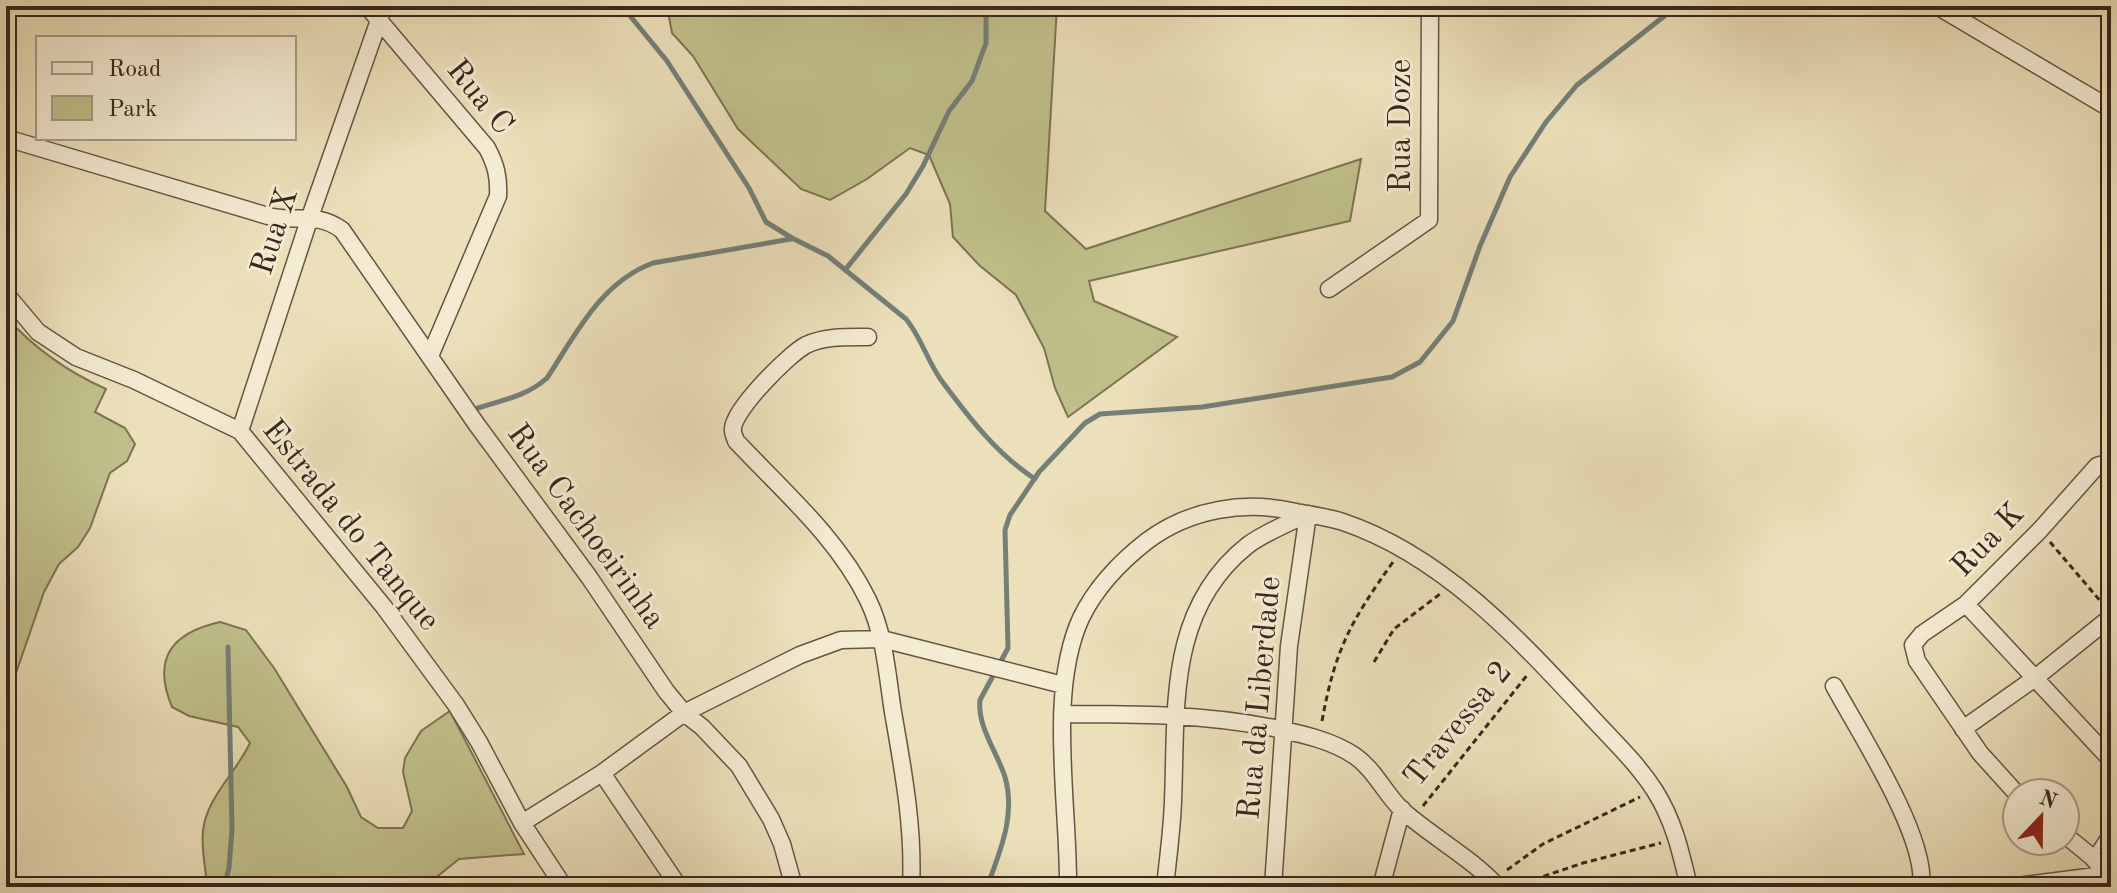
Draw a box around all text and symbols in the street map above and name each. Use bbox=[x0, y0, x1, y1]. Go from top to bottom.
legend bbox=[36, 36, 296, 140]
street label: Rua C bbox=[439, 54, 519, 142]
text: Road bbox=[108, 58, 161, 82]
street label: Rua Doze bbox=[1386, 59, 1418, 193]
text: Park bbox=[108, 98, 157, 122]
street label: Rua X bbox=[247, 185, 305, 279]
street label: Estrada do Tanque bbox=[255, 414, 445, 638]
street label: Rua Cachoeirinha bbox=[500, 419, 670, 636]
street label: Rua K bbox=[1947, 498, 2031, 584]
street label: Rua da Liberdade bbox=[1234, 575, 1288, 821]
street label: Travessa 2 bbox=[1399, 656, 1519, 794]
north arrow bbox=[2001, 777, 2081, 857]
text: N bbox=[2036, 787, 2060, 814]

